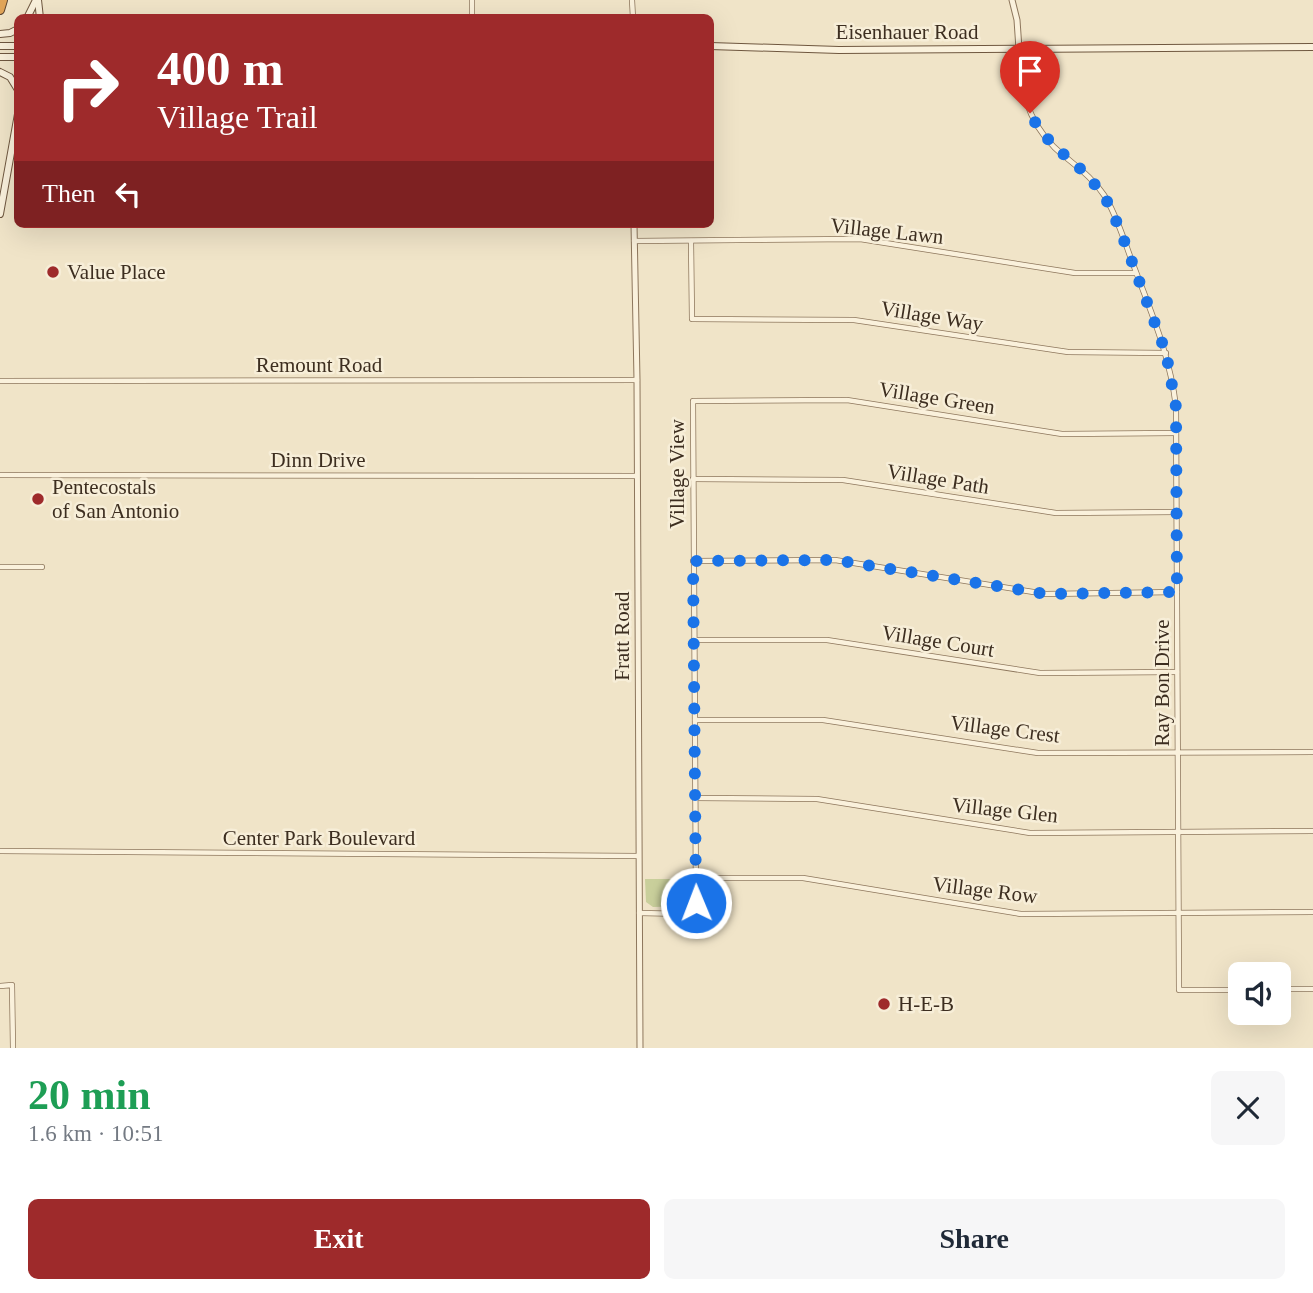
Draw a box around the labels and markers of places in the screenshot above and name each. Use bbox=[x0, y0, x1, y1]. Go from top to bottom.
pin bbox=[1000, 41, 1060, 113]
place label: Value Place bbox=[67, 260, 166, 284]
marker: Value Place bbox=[45, 264, 61, 280]
place label: Pentecostals of San Antonio bbox=[52, 475, 179, 523]
marker: Pentecostals of San Antonio bbox=[30, 491, 46, 507]
place label: H-E-B bbox=[898, 992, 954, 1016]
marker: H-E-B bbox=[876, 996, 892, 1012]

